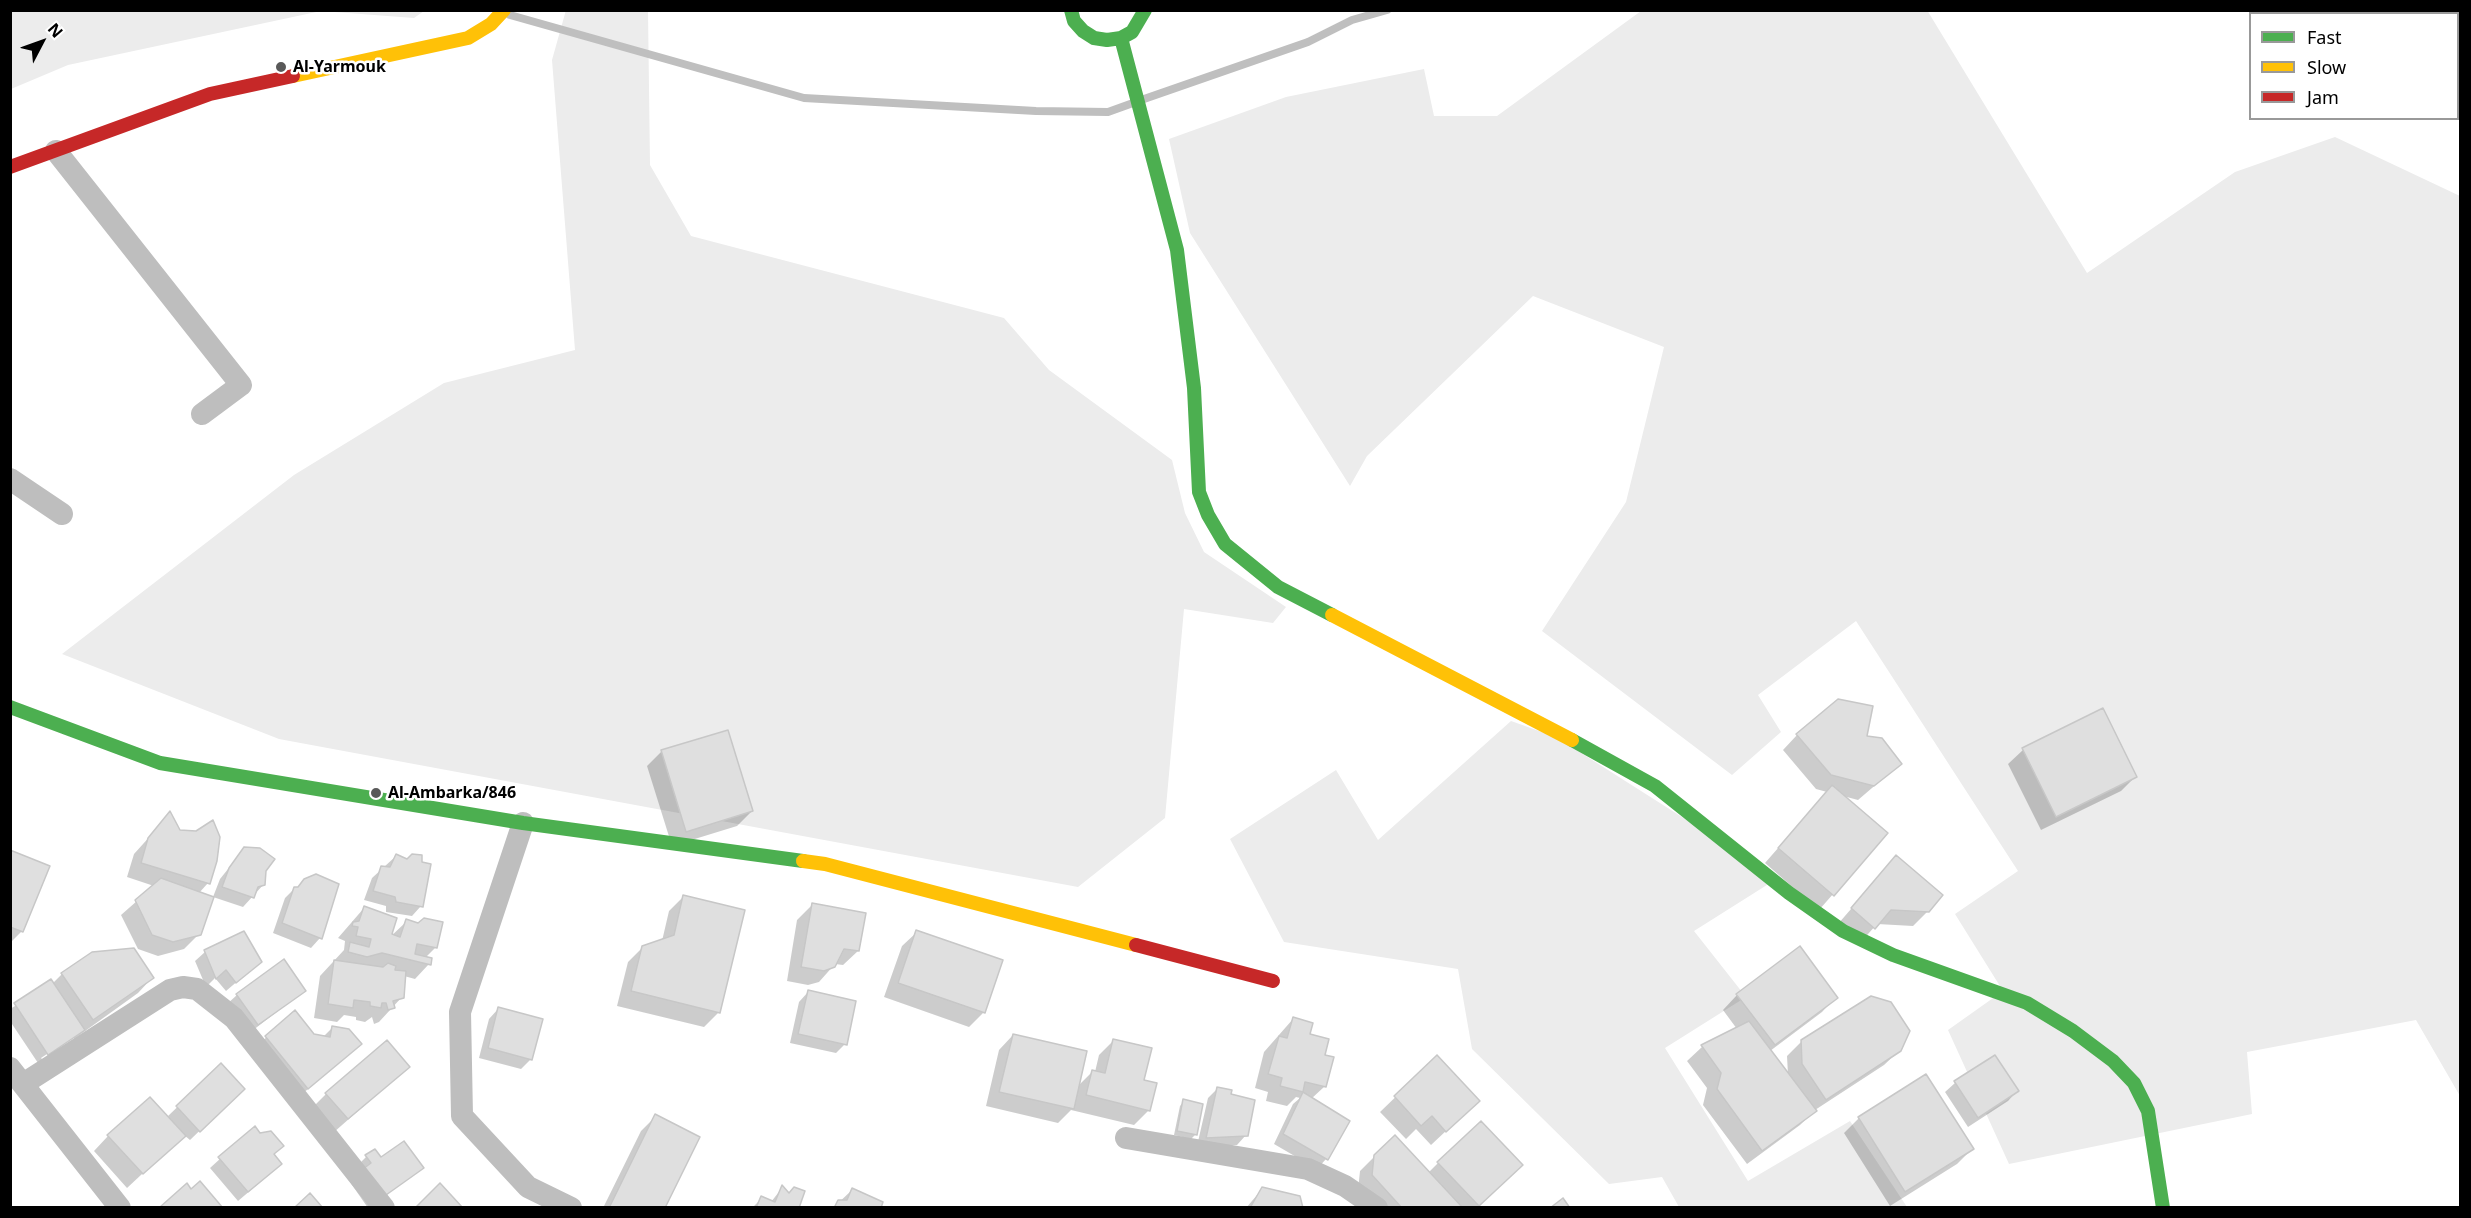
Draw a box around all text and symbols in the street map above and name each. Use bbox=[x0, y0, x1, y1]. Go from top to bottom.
north arrow bbox=[12, 12, 72, 72]
legend bbox=[2249, 12, 2459, 120]
text: N bbox=[43, 18, 68, 42]
text: Fast bbox=[2307, 25, 2342, 49]
text: Slow bbox=[2307, 55, 2346, 79]
place label: Al-Yarmouk bbox=[293, 57, 386, 77]
marker: Al-Yarmouk bbox=[274, 60, 288, 74]
text: Jam bbox=[2307, 85, 2339, 109]
place label: Al-Ambarka/846 bbox=[388, 783, 516, 803]
marker: Al-Ambarka/846 bbox=[369, 786, 383, 800]

